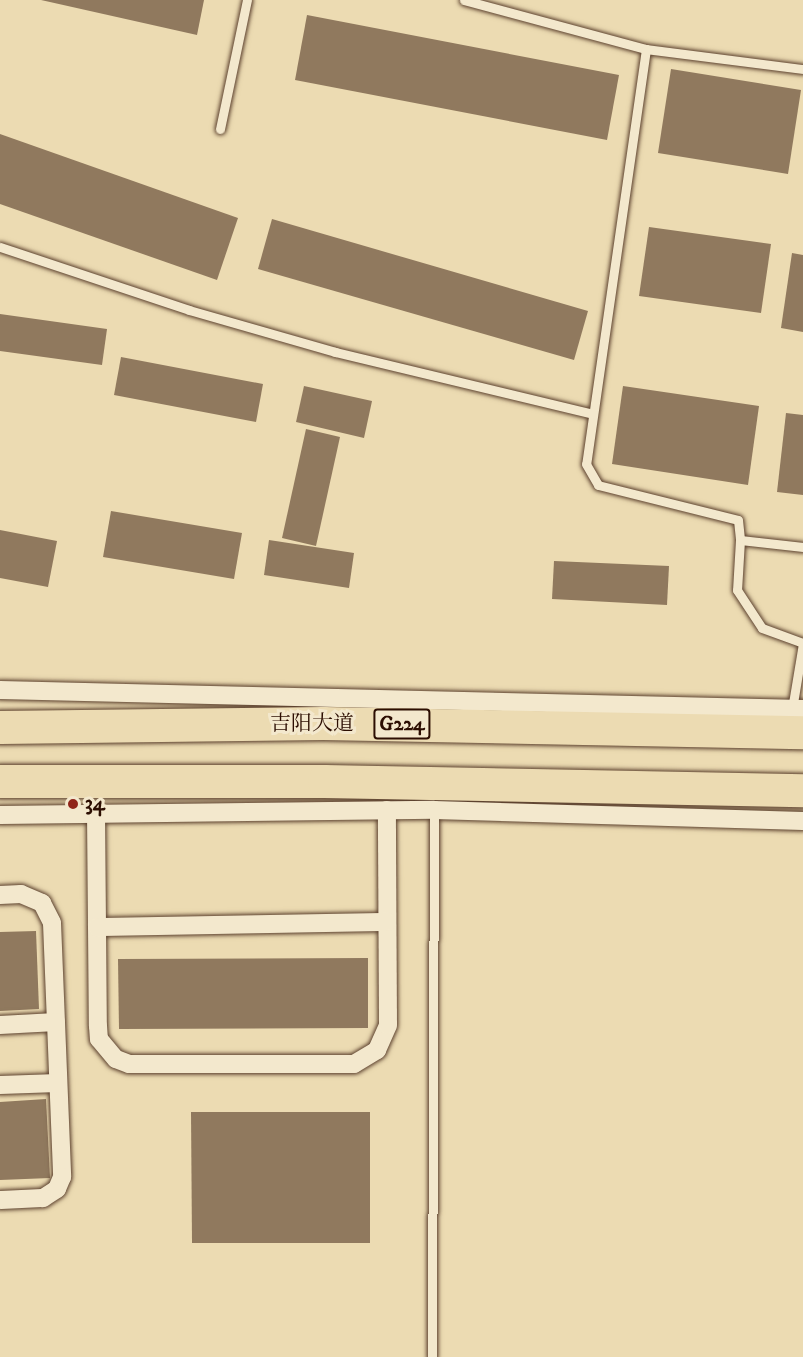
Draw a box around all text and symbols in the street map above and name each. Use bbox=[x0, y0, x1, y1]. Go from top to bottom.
road number: G224 bbox=[372, 707, 432, 741]
street label: 吉阳大道 bbox=[270, 711, 354, 737]
place label: 34 bbox=[85, 791, 105, 817]
marker: 34 bbox=[66, 797, 80, 811]

